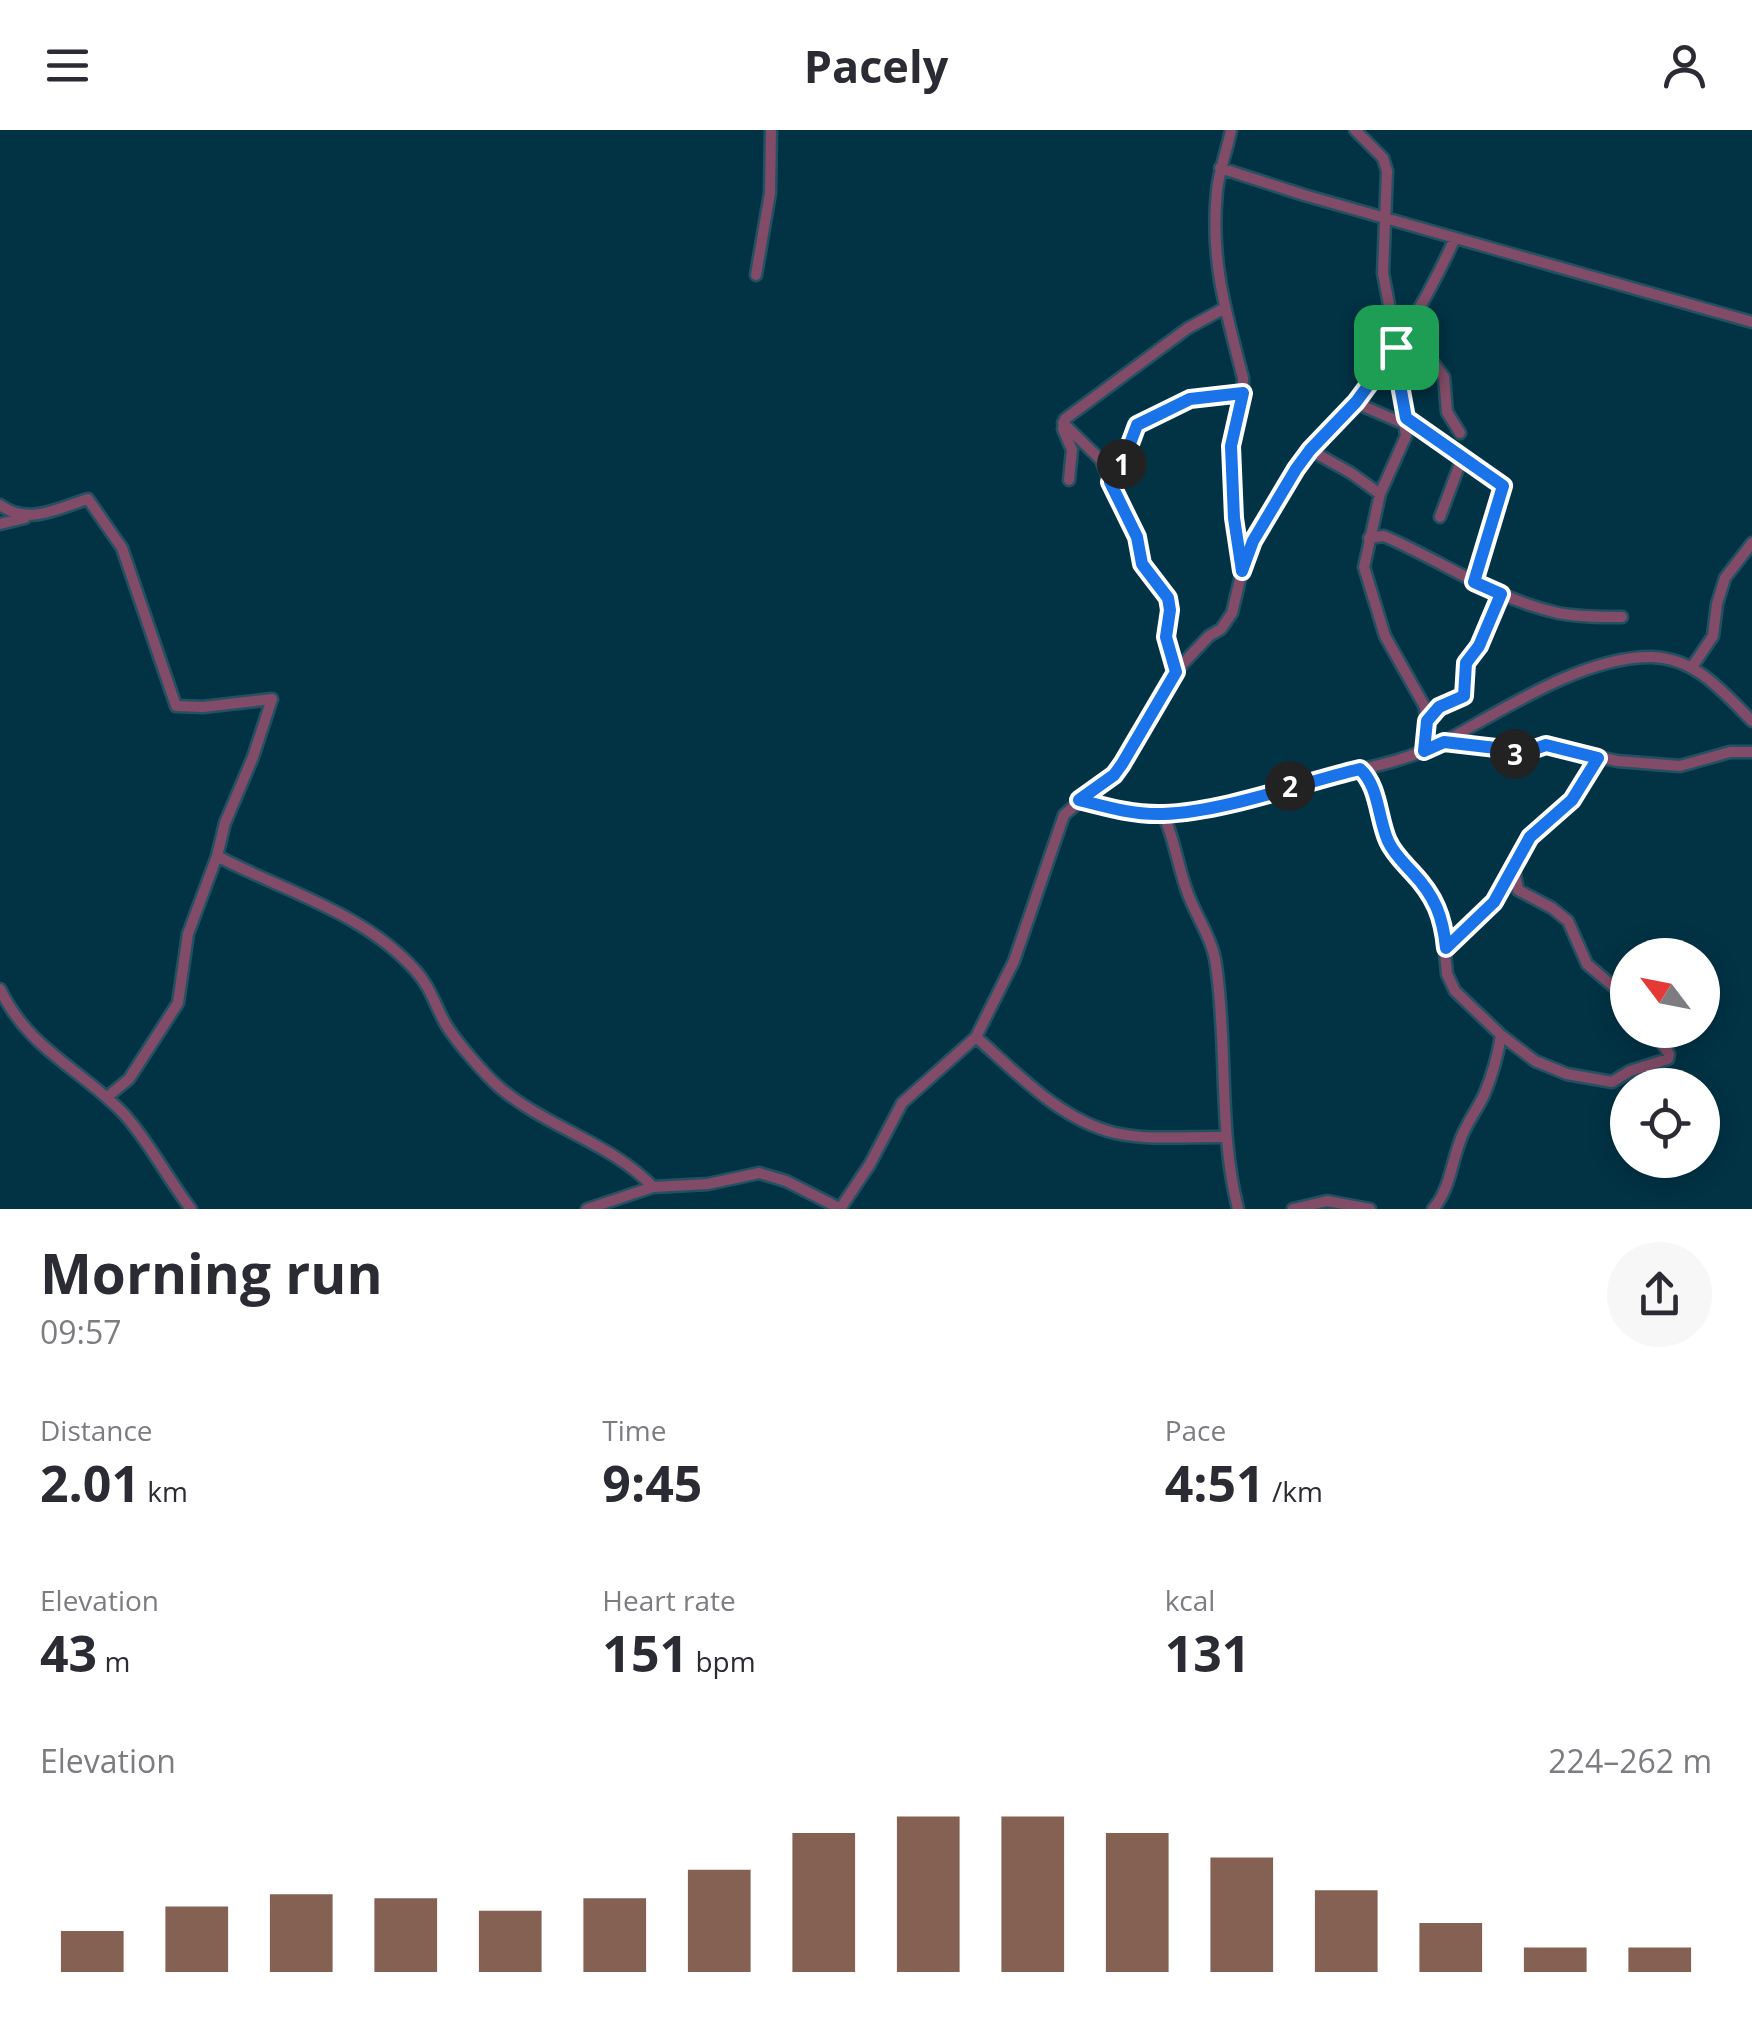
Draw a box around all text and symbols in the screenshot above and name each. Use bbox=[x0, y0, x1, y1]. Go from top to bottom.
text: Pacely bbox=[804, 35, 948, 96]
icon: menu bbox=[40, 38, 95, 93]
icon: person bbox=[1657, 38, 1712, 93]
pin bbox=[1354, 305, 1439, 390]
icon: arrive bbox=[1369, 320, 1424, 375]
pin: 1 bbox=[1097, 439, 1147, 489]
text: 1 bbox=[1114, 445, 1130, 483]
pin: 3 bbox=[1490, 729, 1540, 779]
text: 3 bbox=[1507, 735, 1523, 773]
pin: 2 bbox=[1265, 761, 1315, 811]
text: 2 bbox=[1282, 767, 1298, 805]
north arrow bbox=[1610, 938, 1720, 1048]
map controls bbox=[1610, 938, 1720, 1178]
button: locate bbox=[1610, 1068, 1720, 1178]
text: Morning run bbox=[40, 1235, 383, 1310]
button: share bbox=[1607, 1242, 1712, 1347]
text: 09:57 bbox=[40, 1310, 122, 1353]
text: Distance bbox=[40, 1411, 153, 1449]
text: Time bbox=[602, 1411, 666, 1449]
text: Pace bbox=[1165, 1411, 1226, 1449]
text: 2.01 bbox=[40, 1449, 140, 1517]
text: 9:45 bbox=[602, 1449, 702, 1517]
text: 4:51 bbox=[1165, 1449, 1265, 1517]
text: km bbox=[140, 1472, 188, 1510]
text: /km bbox=[1265, 1472, 1323, 1510]
text: Elevation bbox=[40, 1581, 159, 1619]
text: Heart rate bbox=[602, 1581, 736, 1619]
text: kcal bbox=[1165, 1581, 1215, 1619]
text: 43 bbox=[40, 1619, 97, 1687]
text: 151 bbox=[602, 1619, 688, 1687]
text: 131 bbox=[1165, 1619, 1250, 1687]
text: m bbox=[97, 1642, 130, 1680]
text: bpm bbox=[688, 1642, 756, 1680]
text: Elevation bbox=[40, 1739, 176, 1782]
text: 224–262 m bbox=[1548, 1739, 1712, 1782]

